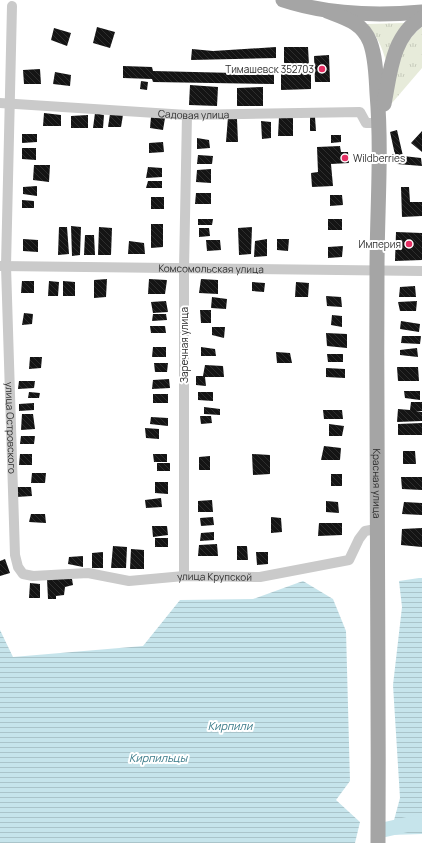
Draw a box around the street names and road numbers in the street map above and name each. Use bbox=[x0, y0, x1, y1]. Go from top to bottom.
street label: Садовая улица bbox=[158, 106, 229, 122]
street label: Комсомольская улица bbox=[158, 261, 264, 276]
street label: Заречная улица bbox=[177, 307, 191, 383]
street label: улица Островского bbox=[3, 382, 19, 474]
street label: Красная улица bbox=[370, 448, 384, 518]
street label: улица Крупской bbox=[176, 569, 252, 584]

